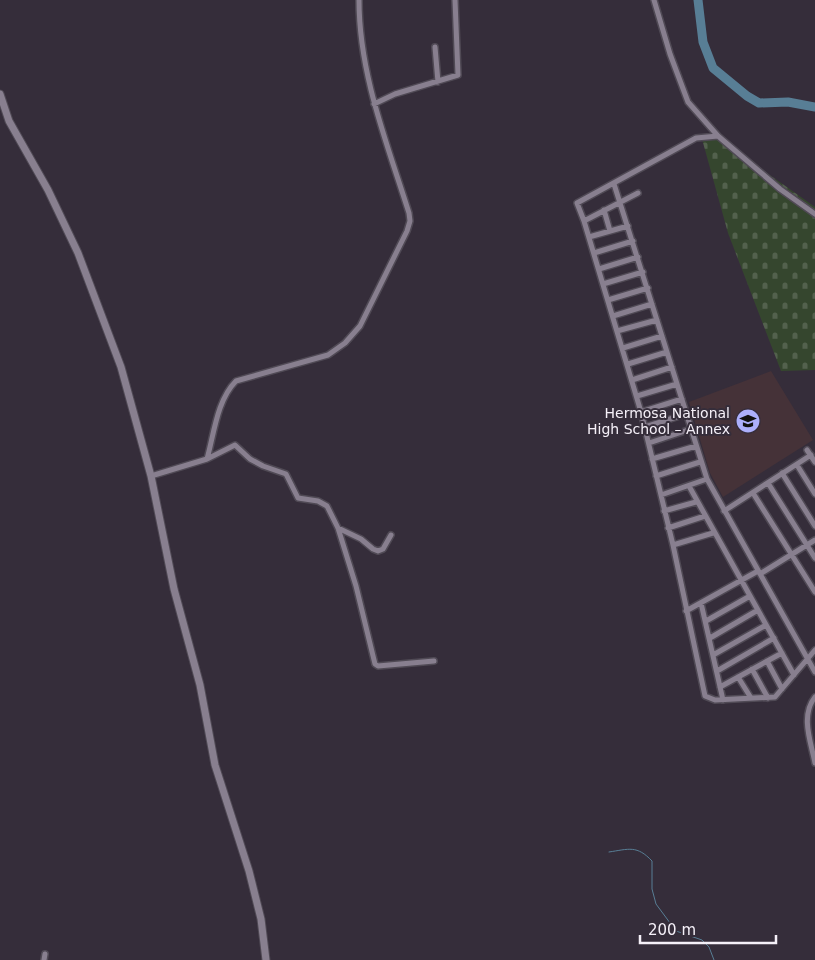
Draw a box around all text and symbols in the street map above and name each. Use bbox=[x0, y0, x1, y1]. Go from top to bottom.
place label: Hermosa National High School – Annex bbox=[587, 405, 730, 437]
school or university icon: Hermosa National High School – Annex bbox=[735, 408, 761, 434]
scale bar bbox=[640, 912, 776, 944]
text: 200 m bbox=[648, 921, 696, 939]

